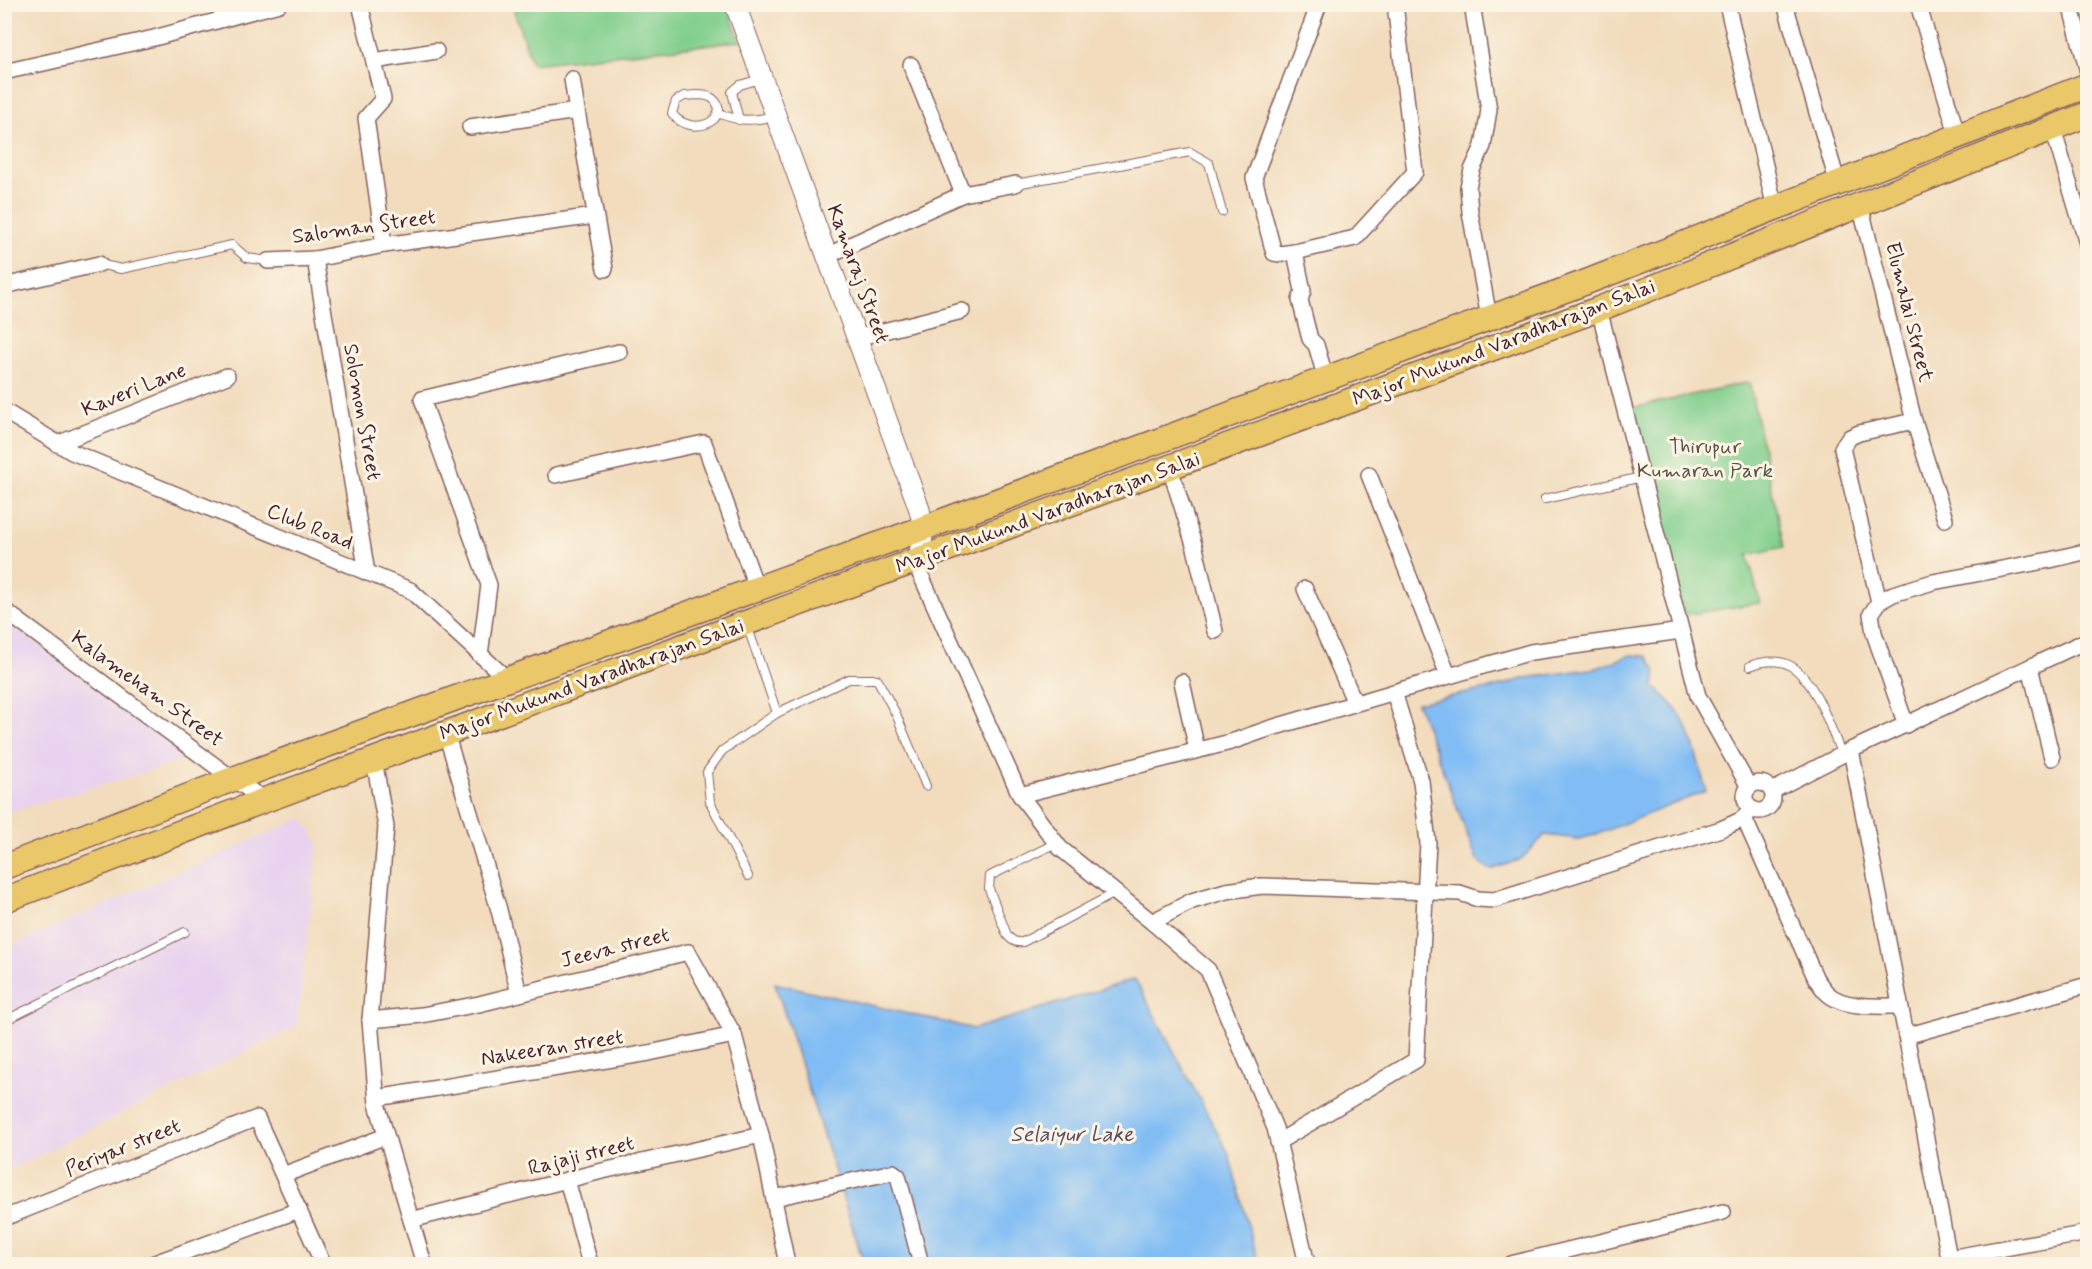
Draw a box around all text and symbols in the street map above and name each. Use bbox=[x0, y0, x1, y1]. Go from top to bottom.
street label: Kamaraj Street bbox=[820, 201, 896, 348]
street label: Saloman Street bbox=[290, 203, 438, 251]
street label: Elumalai Street bbox=[1878, 239, 1940, 386]
street label: Major Mukund Varadharajan Salai bbox=[1349, 272, 1659, 414]
street label: Solomon Street bbox=[336, 341, 388, 483]
street label: Kaveri Lane bbox=[77, 356, 191, 424]
park label: Thirupur Kumaran Park bbox=[1637, 433, 1774, 485]
street label: Major Mukund Varadharajan Salai bbox=[892, 445, 1204, 581]
street label: Club Road bbox=[263, 497, 357, 557]
street label: Major Mukund Varadharajan Salai bbox=[436, 612, 748, 748]
street label: Kalameham Street bbox=[65, 624, 229, 754]
street label: Jeeva street bbox=[558, 921, 672, 975]
street label: Nakeeran street bbox=[479, 1023, 625, 1073]
street label: Periyar street bbox=[61, 1112, 185, 1184]
water label: Selaiyur Lake bbox=[1010, 1121, 1134, 1149]
street label: Rajaji street bbox=[525, 1129, 637, 1183]

